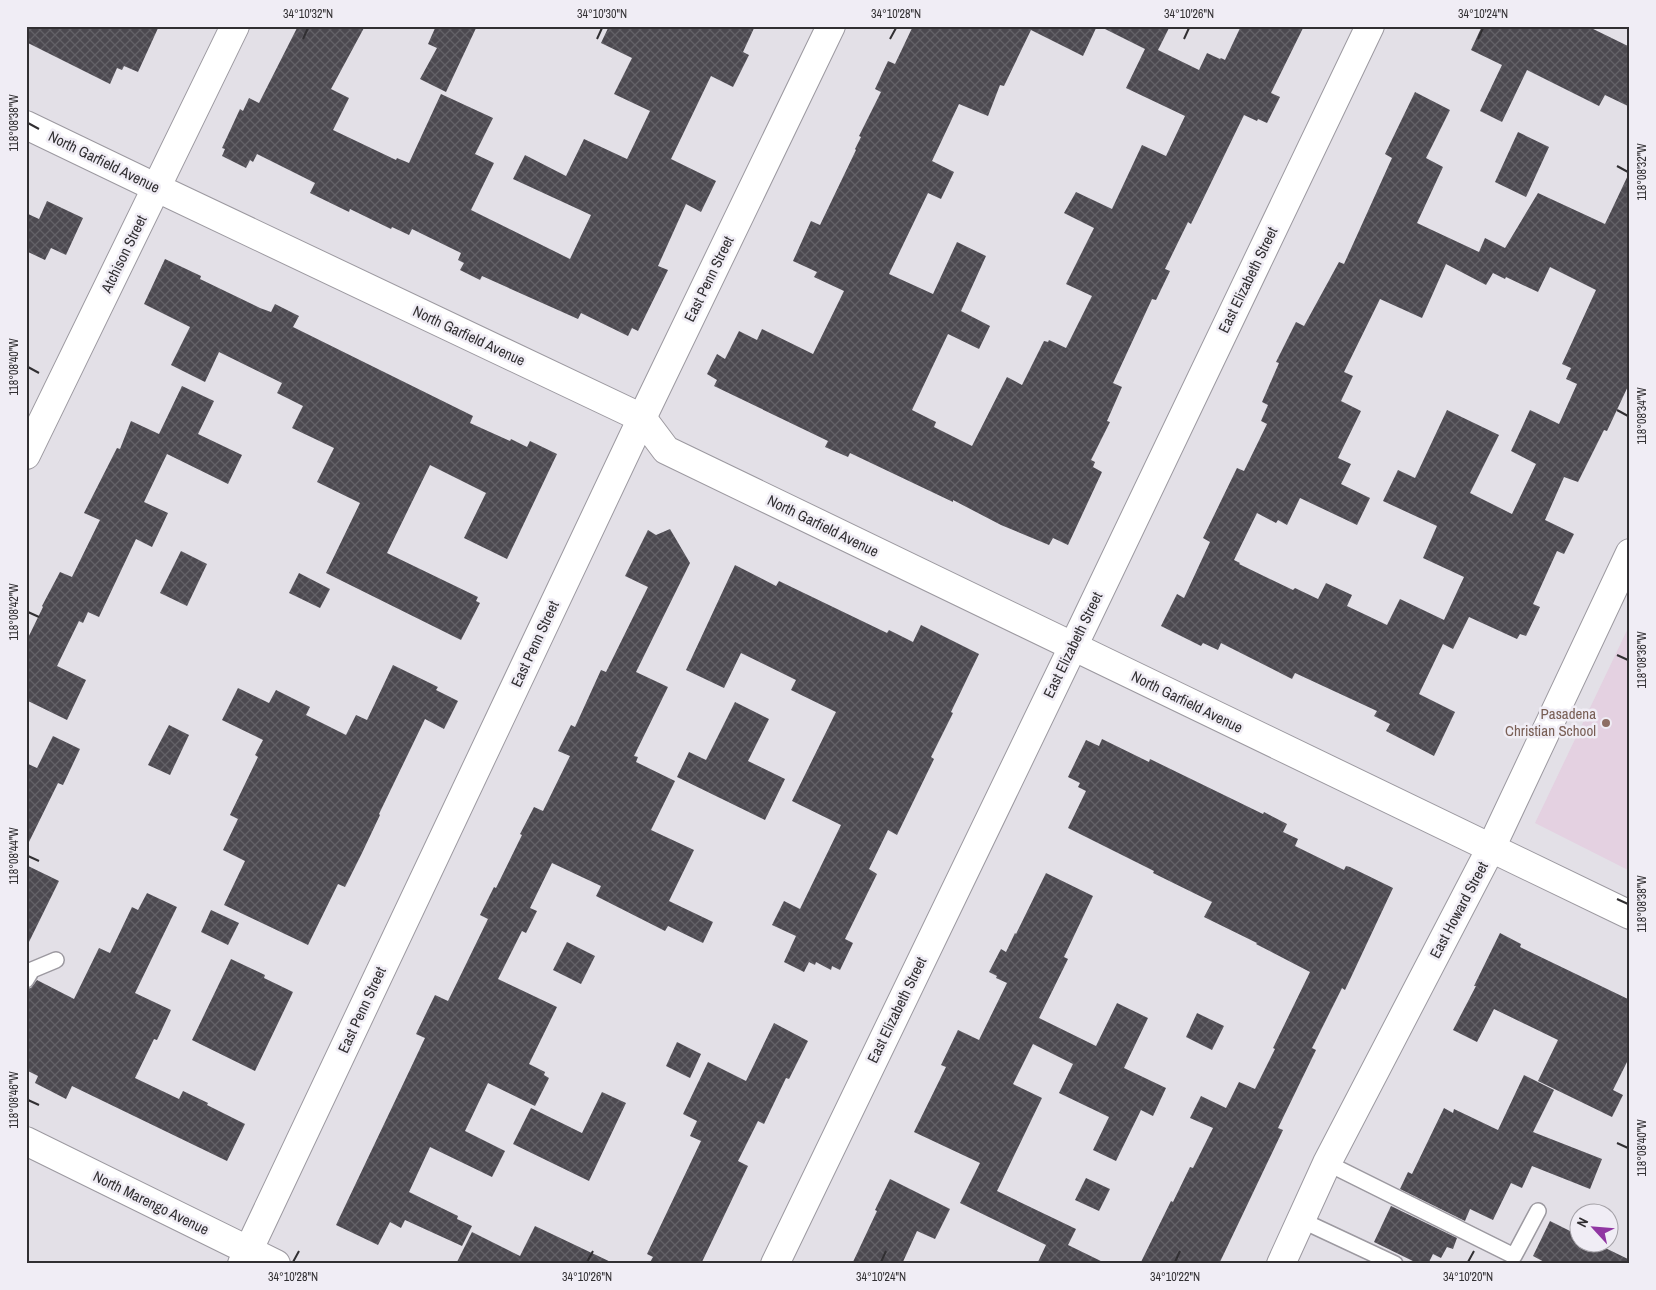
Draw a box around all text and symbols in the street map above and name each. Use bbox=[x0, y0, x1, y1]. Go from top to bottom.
text: 34°10'32"N bbox=[283, 6, 333, 22]
text: 34°10'30"N bbox=[577, 6, 627, 22]
text: 34°10'28"N bbox=[871, 6, 921, 22]
text: 34°10'26"N bbox=[1164, 6, 1214, 22]
text: 34°10'24"N bbox=[1458, 6, 1508, 22]
text: 118°08'38"W bbox=[6, 94, 22, 152]
street label: North Garfield Avenue bbox=[45, 125, 164, 198]
text: 118°08'32"W bbox=[1634, 143, 1650, 201]
street label: Atchison Street bbox=[95, 211, 152, 297]
street label: East Elizabeth Street bbox=[1213, 223, 1283, 336]
street label: East Penn Street bbox=[679, 232, 739, 325]
street label: North Garfield Avenue bbox=[410, 300, 529, 371]
text: 118°08'40"W bbox=[6, 338, 22, 396]
text: 118°08'34"W bbox=[1634, 387, 1650, 445]
street label: North Garfield Avenue bbox=[764, 489, 883, 562]
text: 118°08'42"W bbox=[6, 583, 22, 641]
street label: East Elizabeth Street bbox=[1038, 588, 1108, 701]
street label: East Penn Street bbox=[505, 597, 564, 690]
text: 118°08'36"W bbox=[1634, 631, 1650, 689]
street label: North Garfield Avenue bbox=[1128, 665, 1247, 738]
place label: Pasadena Christian School bbox=[1505, 703, 1596, 741]
marker: Pasadena Christian School bbox=[1600, 717, 1612, 729]
text: 118°08'44"W bbox=[6, 827, 22, 885]
street label: East Howard Street bbox=[1424, 857, 1493, 962]
text: 118°08'38"W bbox=[1634, 875, 1650, 933]
street label: East Elizabeth Street bbox=[862, 953, 932, 1066]
street label: East Penn Street bbox=[332, 963, 391, 1056]
text: 118°08'46"W bbox=[6, 1071, 22, 1129]
text: 118°08'40"W bbox=[1634, 1119, 1650, 1177]
street label: North Marengo Avenue bbox=[90, 1165, 213, 1240]
north arrow bbox=[1568, 1202, 1618, 1252]
text: N bbox=[1572, 1215, 1592, 1230]
text: 34°10'28"N bbox=[268, 1269, 318, 1285]
text: 34°10'26"N bbox=[562, 1269, 612, 1285]
text: 34°10'24"N bbox=[856, 1269, 906, 1285]
text: 34°10'22"N bbox=[1150, 1269, 1200, 1285]
text: 34°10'20"N bbox=[1443, 1269, 1493, 1285]

